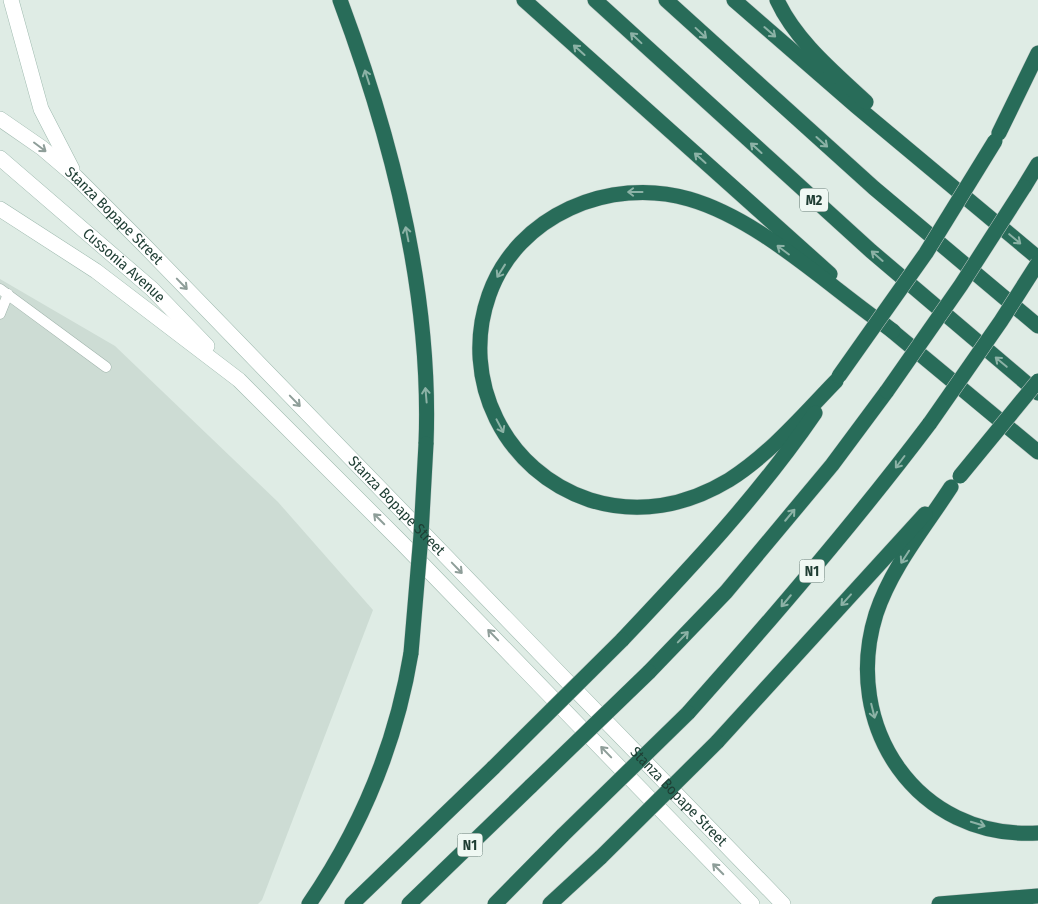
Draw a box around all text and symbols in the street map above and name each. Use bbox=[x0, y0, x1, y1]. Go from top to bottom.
one-way arrow bbox=[695, 27, 708, 39]
one-way arrow bbox=[764, 27, 777, 38]
one-way arrow bbox=[630, 32, 643, 44]
one-way arrow bbox=[573, 44, 586, 55]
one-way arrow bbox=[361, 69, 371, 85]
one-way arrow bbox=[816, 136, 829, 148]
one-way arrow bbox=[33, 142, 46, 153]
one-way arrow bbox=[750, 142, 763, 154]
one-way arrow bbox=[694, 152, 707, 164]
street label: Stanza Bopape Street bbox=[61, 163, 167, 268]
one-way arrow bbox=[627, 187, 644, 197]
road number: M2 bbox=[800, 188, 828, 212]
street label: Cussonia Avenue bbox=[79, 224, 169, 306]
one-way arrow bbox=[401, 226, 411, 242]
one-way arrow bbox=[1008, 233, 1021, 244]
one-way arrow bbox=[777, 244, 790, 255]
one-way arrow bbox=[871, 251, 884, 262]
one-way arrow bbox=[496, 264, 506, 278]
one-way arrow bbox=[176, 278, 188, 290]
one-way arrow bbox=[995, 356, 1008, 367]
one-way arrow bbox=[421, 387, 431, 403]
one-way arrow bbox=[289, 394, 301, 407]
one-way arrow bbox=[495, 419, 505, 434]
street label: Stanza Bopape Street bbox=[345, 452, 449, 559]
one-way arrow bbox=[895, 455, 906, 468]
one-way arrow bbox=[785, 509, 796, 522]
one-way arrow bbox=[372, 513, 385, 525]
one-way arrow bbox=[900, 550, 910, 564]
road number: N1 bbox=[800, 560, 824, 582]
one-way arrow bbox=[451, 561, 463, 574]
one-way arrow bbox=[840, 593, 852, 606]
one-way arrow bbox=[780, 595, 792, 608]
one-way arrow bbox=[487, 630, 499, 642]
one-way arrow bbox=[677, 630, 689, 643]
one-way arrow bbox=[869, 703, 878, 719]
street label: Stanza Bopape Street bbox=[627, 743, 731, 850]
one-way arrow bbox=[600, 746, 612, 758]
one-way arrow bbox=[969, 820, 985, 830]
road number: N1 bbox=[458, 834, 482, 856]
one-way arrow bbox=[712, 863, 724, 876]

